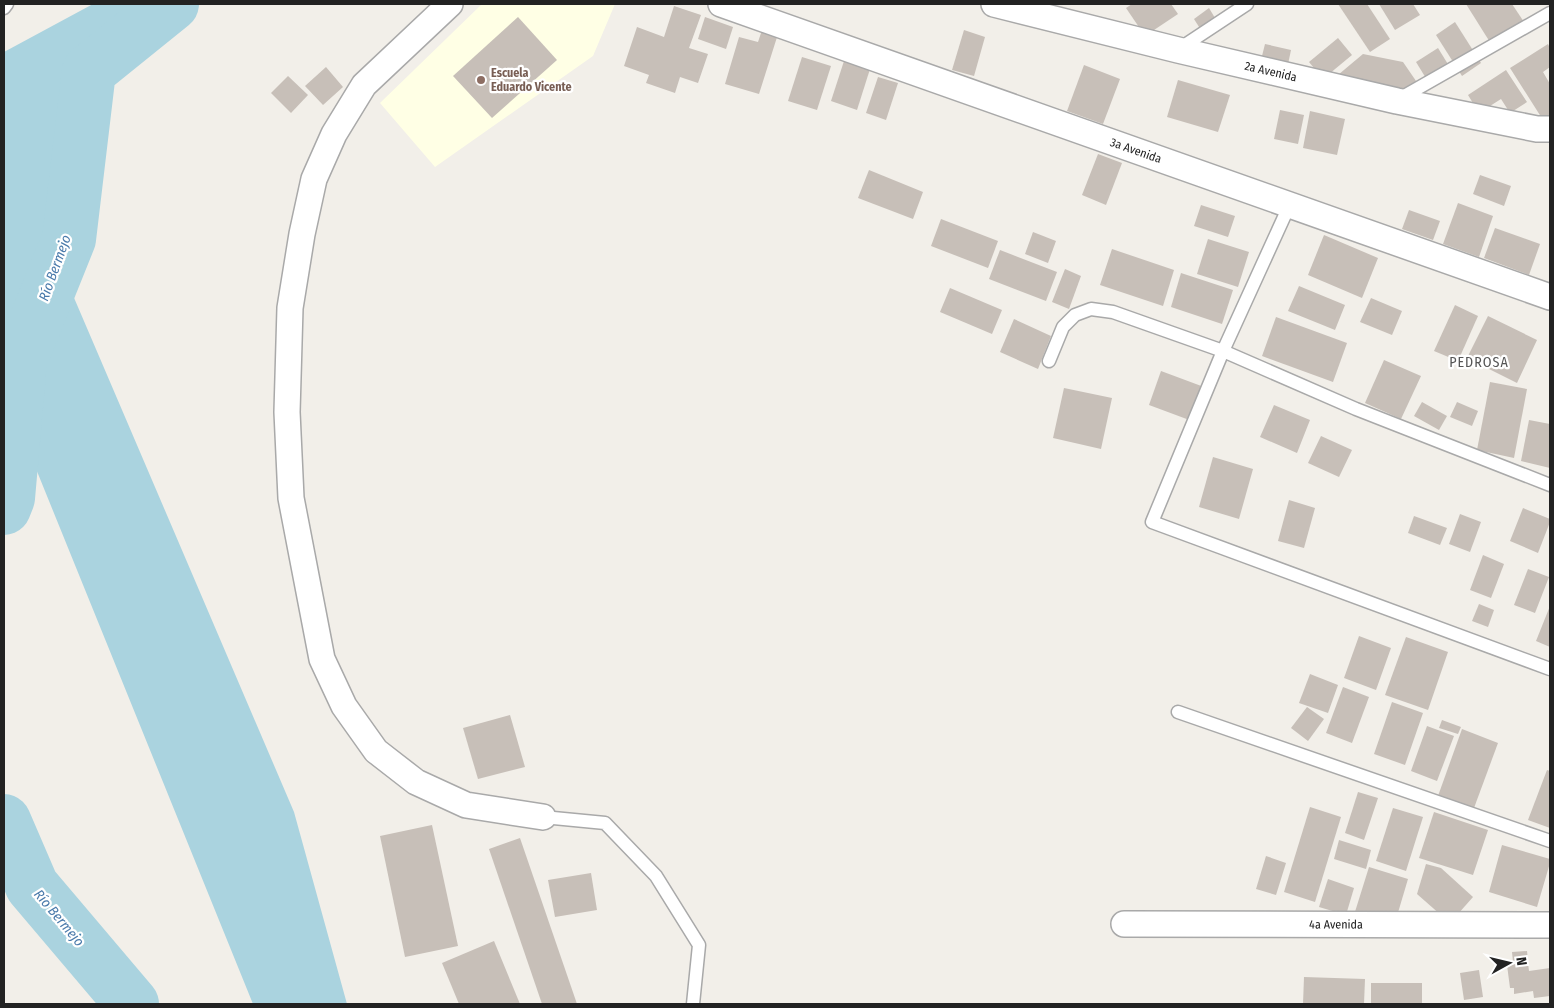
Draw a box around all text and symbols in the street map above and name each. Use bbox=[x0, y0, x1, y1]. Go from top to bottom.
street label: 2a Avenida bbox=[1243, 59, 1298, 84]
place label: Escuela Eduardo Vicente bbox=[491, 66, 572, 94]
marker: Escuela Eduardo Vicente bbox=[475, 74, 487, 86]
street label: 3a Avenida bbox=[1108, 135, 1163, 166]
water label: Río Bermejo bbox=[35, 233, 75, 303]
district label: PEDROSA bbox=[1449, 354, 1509, 371]
water label: Río Bermejo bbox=[30, 886, 88, 950]
street label: 4a Avenida bbox=[1309, 917, 1363, 932]
north arrow bbox=[1484, 938, 1534, 988]
text: N bbox=[1512, 956, 1530, 967]

